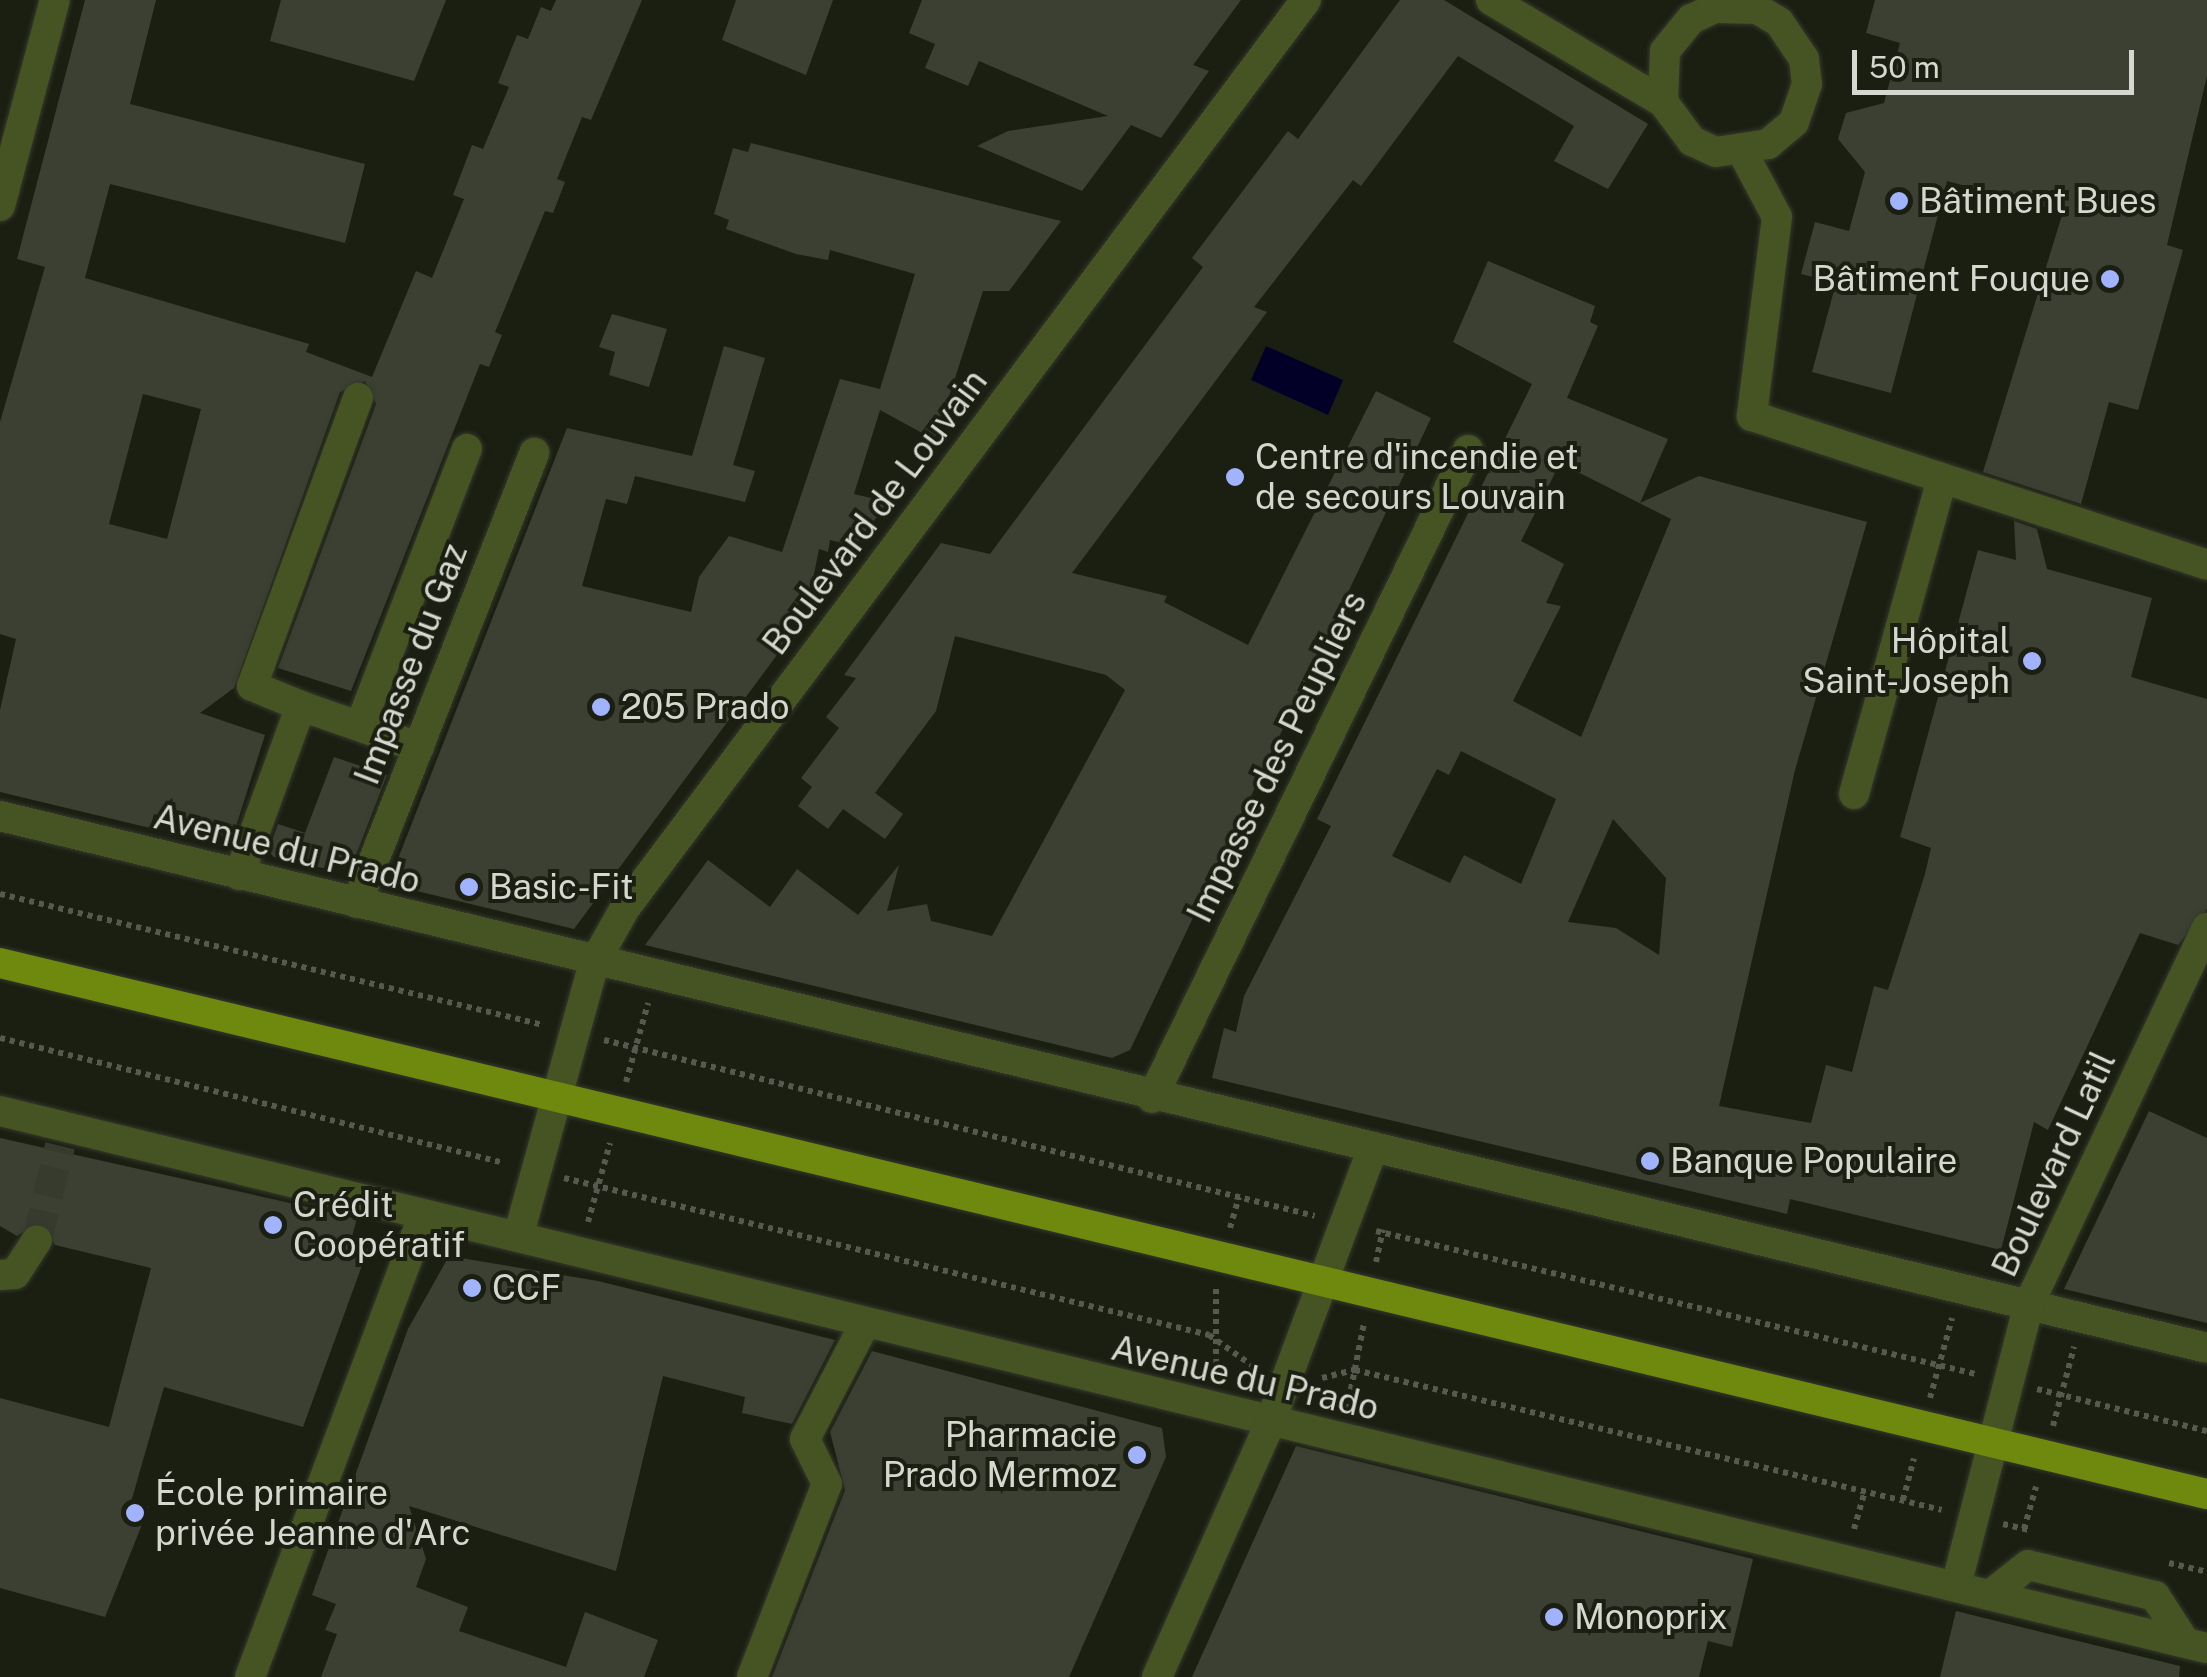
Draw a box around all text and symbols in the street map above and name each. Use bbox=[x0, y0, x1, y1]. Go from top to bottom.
scale bar bbox=[1857, 30, 2140, 92]
text: 50 m bbox=[1869, 49, 1940, 85]
place label: Bâtiment Bues bbox=[1919, 180, 2156, 222]
marker: Bâtiment Bues bbox=[1888, 190, 1910, 212]
place label: Bâtiment Fouque bbox=[1812, 258, 2090, 300]
marker: Bâtiment Fouque bbox=[2099, 268, 2121, 290]
street label: Boulevard de Louvain bbox=[754, 361, 996, 663]
place label: Centre d'incendie et de secours Louvain bbox=[1255, 436, 1580, 518]
marker: Centre d'incendie et de secours Louvain bbox=[1224, 466, 1246, 488]
street label: Impasse du Gaz bbox=[346, 537, 476, 791]
street label: Impasse des Peupliers bbox=[1178, 584, 1376, 930]
place label: Hôpital Saint-Joseph bbox=[1802, 620, 2010, 702]
marker: Hôpital Saint-Joseph bbox=[2019, 648, 2045, 674]
place label: 205 Prado bbox=[621, 686, 790, 728]
marker: 205 Prado bbox=[590, 696, 612, 718]
street label: Avenue du Prado bbox=[149, 796, 425, 902]
place label: Basic-Fit bbox=[489, 866, 634, 908]
marker: Basic-Fit bbox=[458, 876, 480, 898]
street label: Boulevard Latil bbox=[1983, 1045, 2125, 1283]
place label: Banque Populaire bbox=[1670, 1140, 1958, 1182]
marker: Banque Populaire bbox=[1639, 1150, 1661, 1172]
place label: Crédit Coopératif bbox=[293, 1184, 465, 1266]
marker: Crédit Coopératif bbox=[262, 1214, 284, 1236]
place label: CCF bbox=[492, 1267, 561, 1309]
marker: CCF bbox=[461, 1277, 483, 1299]
street label: Avenue du Prado bbox=[1107, 1327, 1383, 1429]
place label: Pharmacie Prado Mermoz bbox=[882, 1414, 1117, 1496]
marker: Pharmacie Prado Mermoz bbox=[1126, 1444, 1148, 1466]
place label: École primaire privée Jeanne d'Arc bbox=[155, 1472, 471, 1554]
marker: École primaire privée Jeanne d'Arc bbox=[124, 1502, 146, 1524]
place label: Monoprix bbox=[1574, 1596, 1727, 1638]
marker: Monoprix bbox=[1543, 1606, 1565, 1628]

